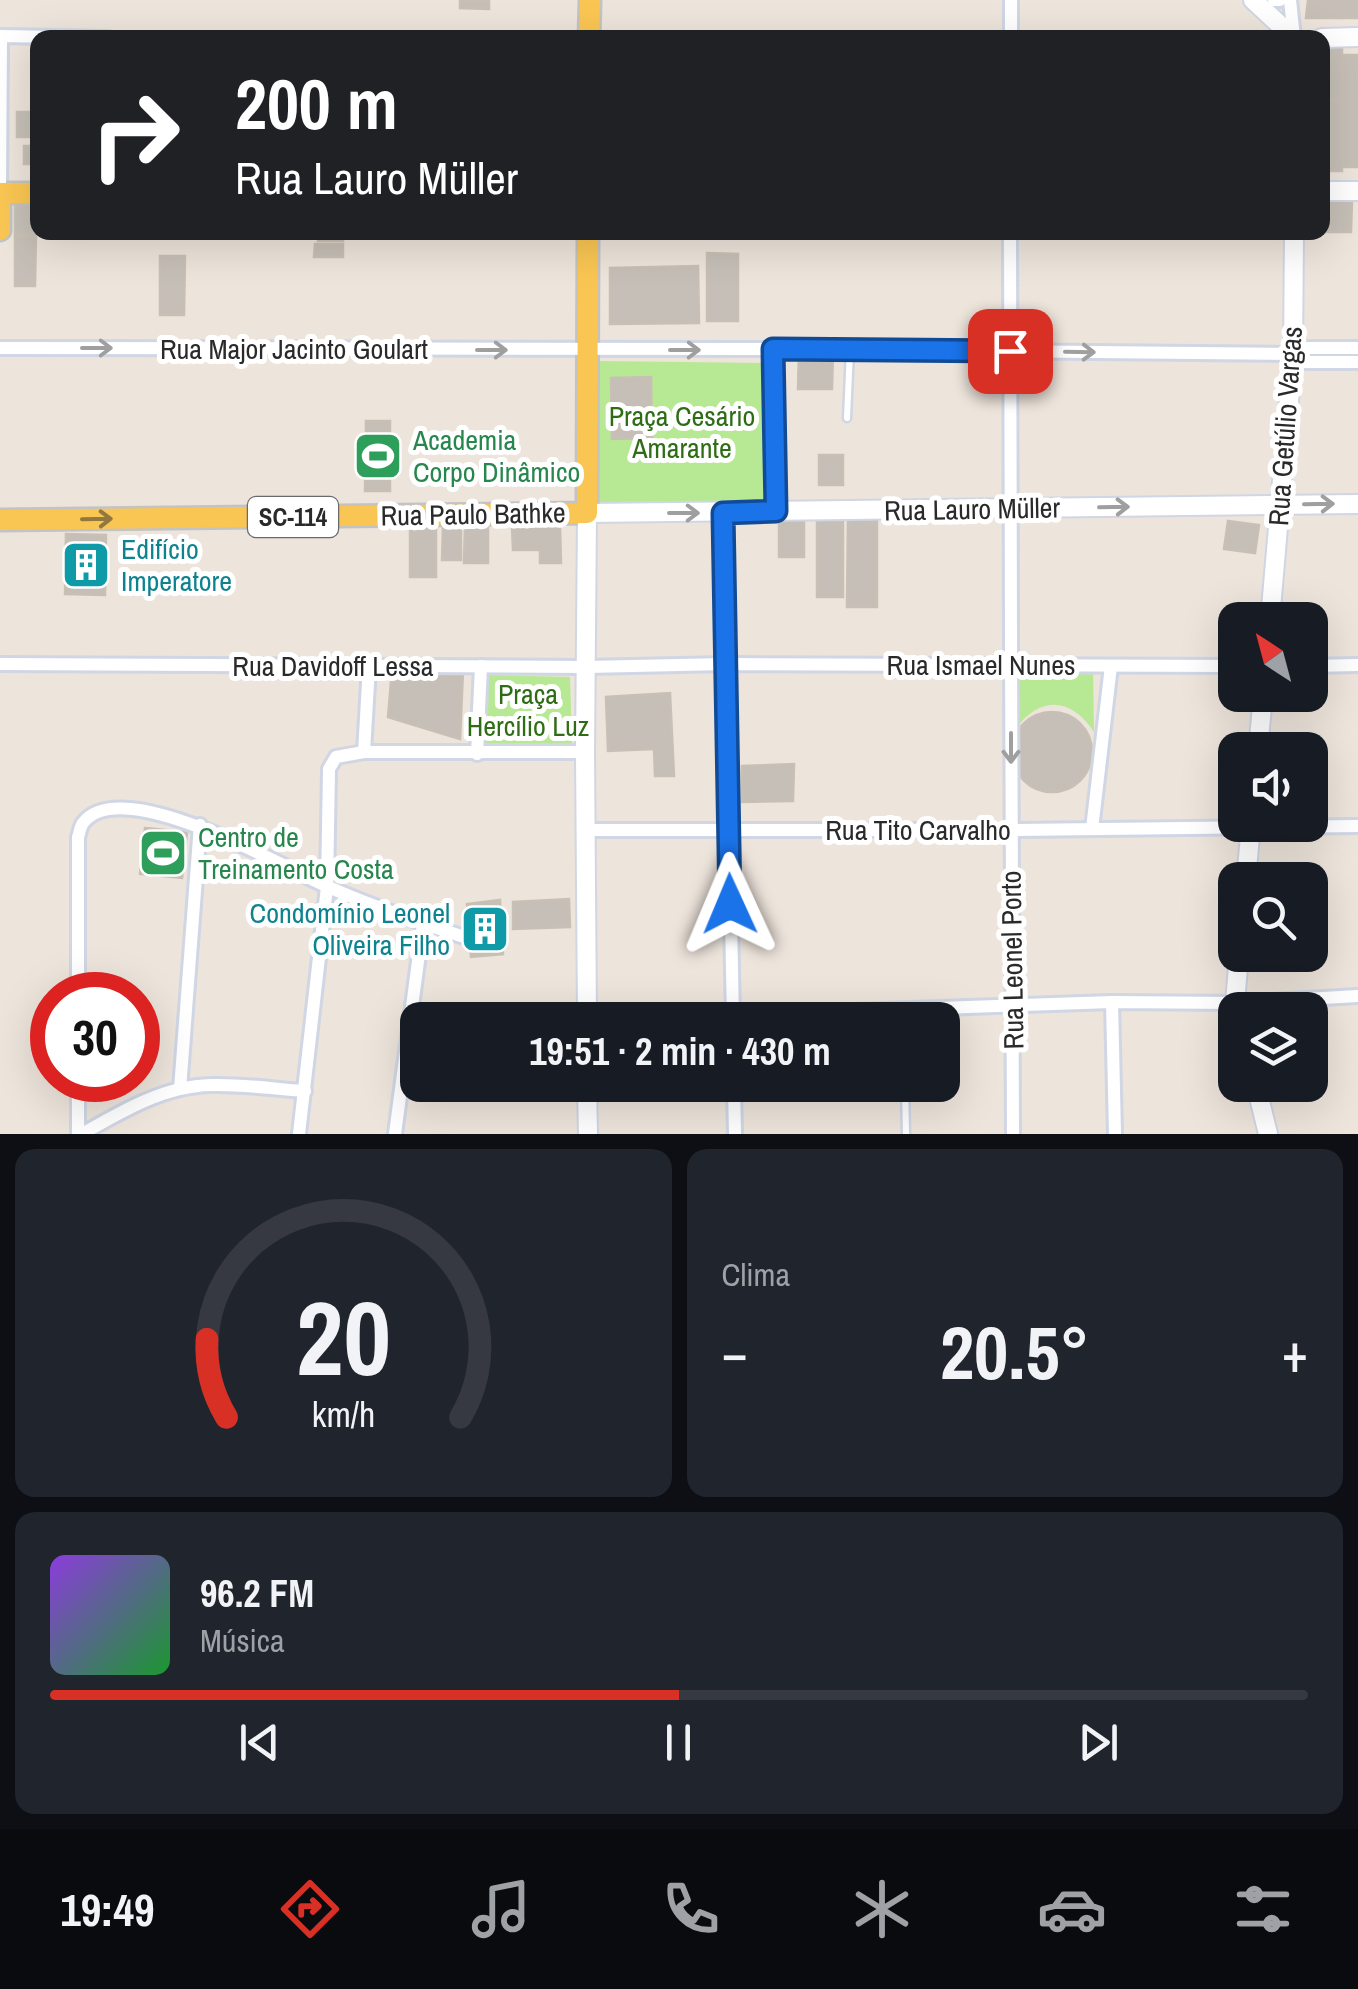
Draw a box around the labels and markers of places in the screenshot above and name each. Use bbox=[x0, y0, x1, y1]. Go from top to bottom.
pin bbox=[968, 309, 1053, 394]
place label: Academia Corpo Dinâmico bbox=[412, 421, 580, 491]
sports icon: Academia Corpo Dinâmico bbox=[352, 430, 404, 482]
place label: Edifício Imperatore bbox=[121, 530, 232, 600]
building icon: Edifício Imperatore bbox=[60, 539, 112, 591]
place label: Centro de Treinamento Costa bbox=[198, 818, 394, 888]
sports icon: Centro de Treinamento Costa bbox=[137, 827, 189, 879]
place label: Condomínio Leonel Oliveira Filho bbox=[250, 894, 450, 964]
building icon: Condomínio Leonel Oliveira Filho bbox=[459, 903, 511, 955]

